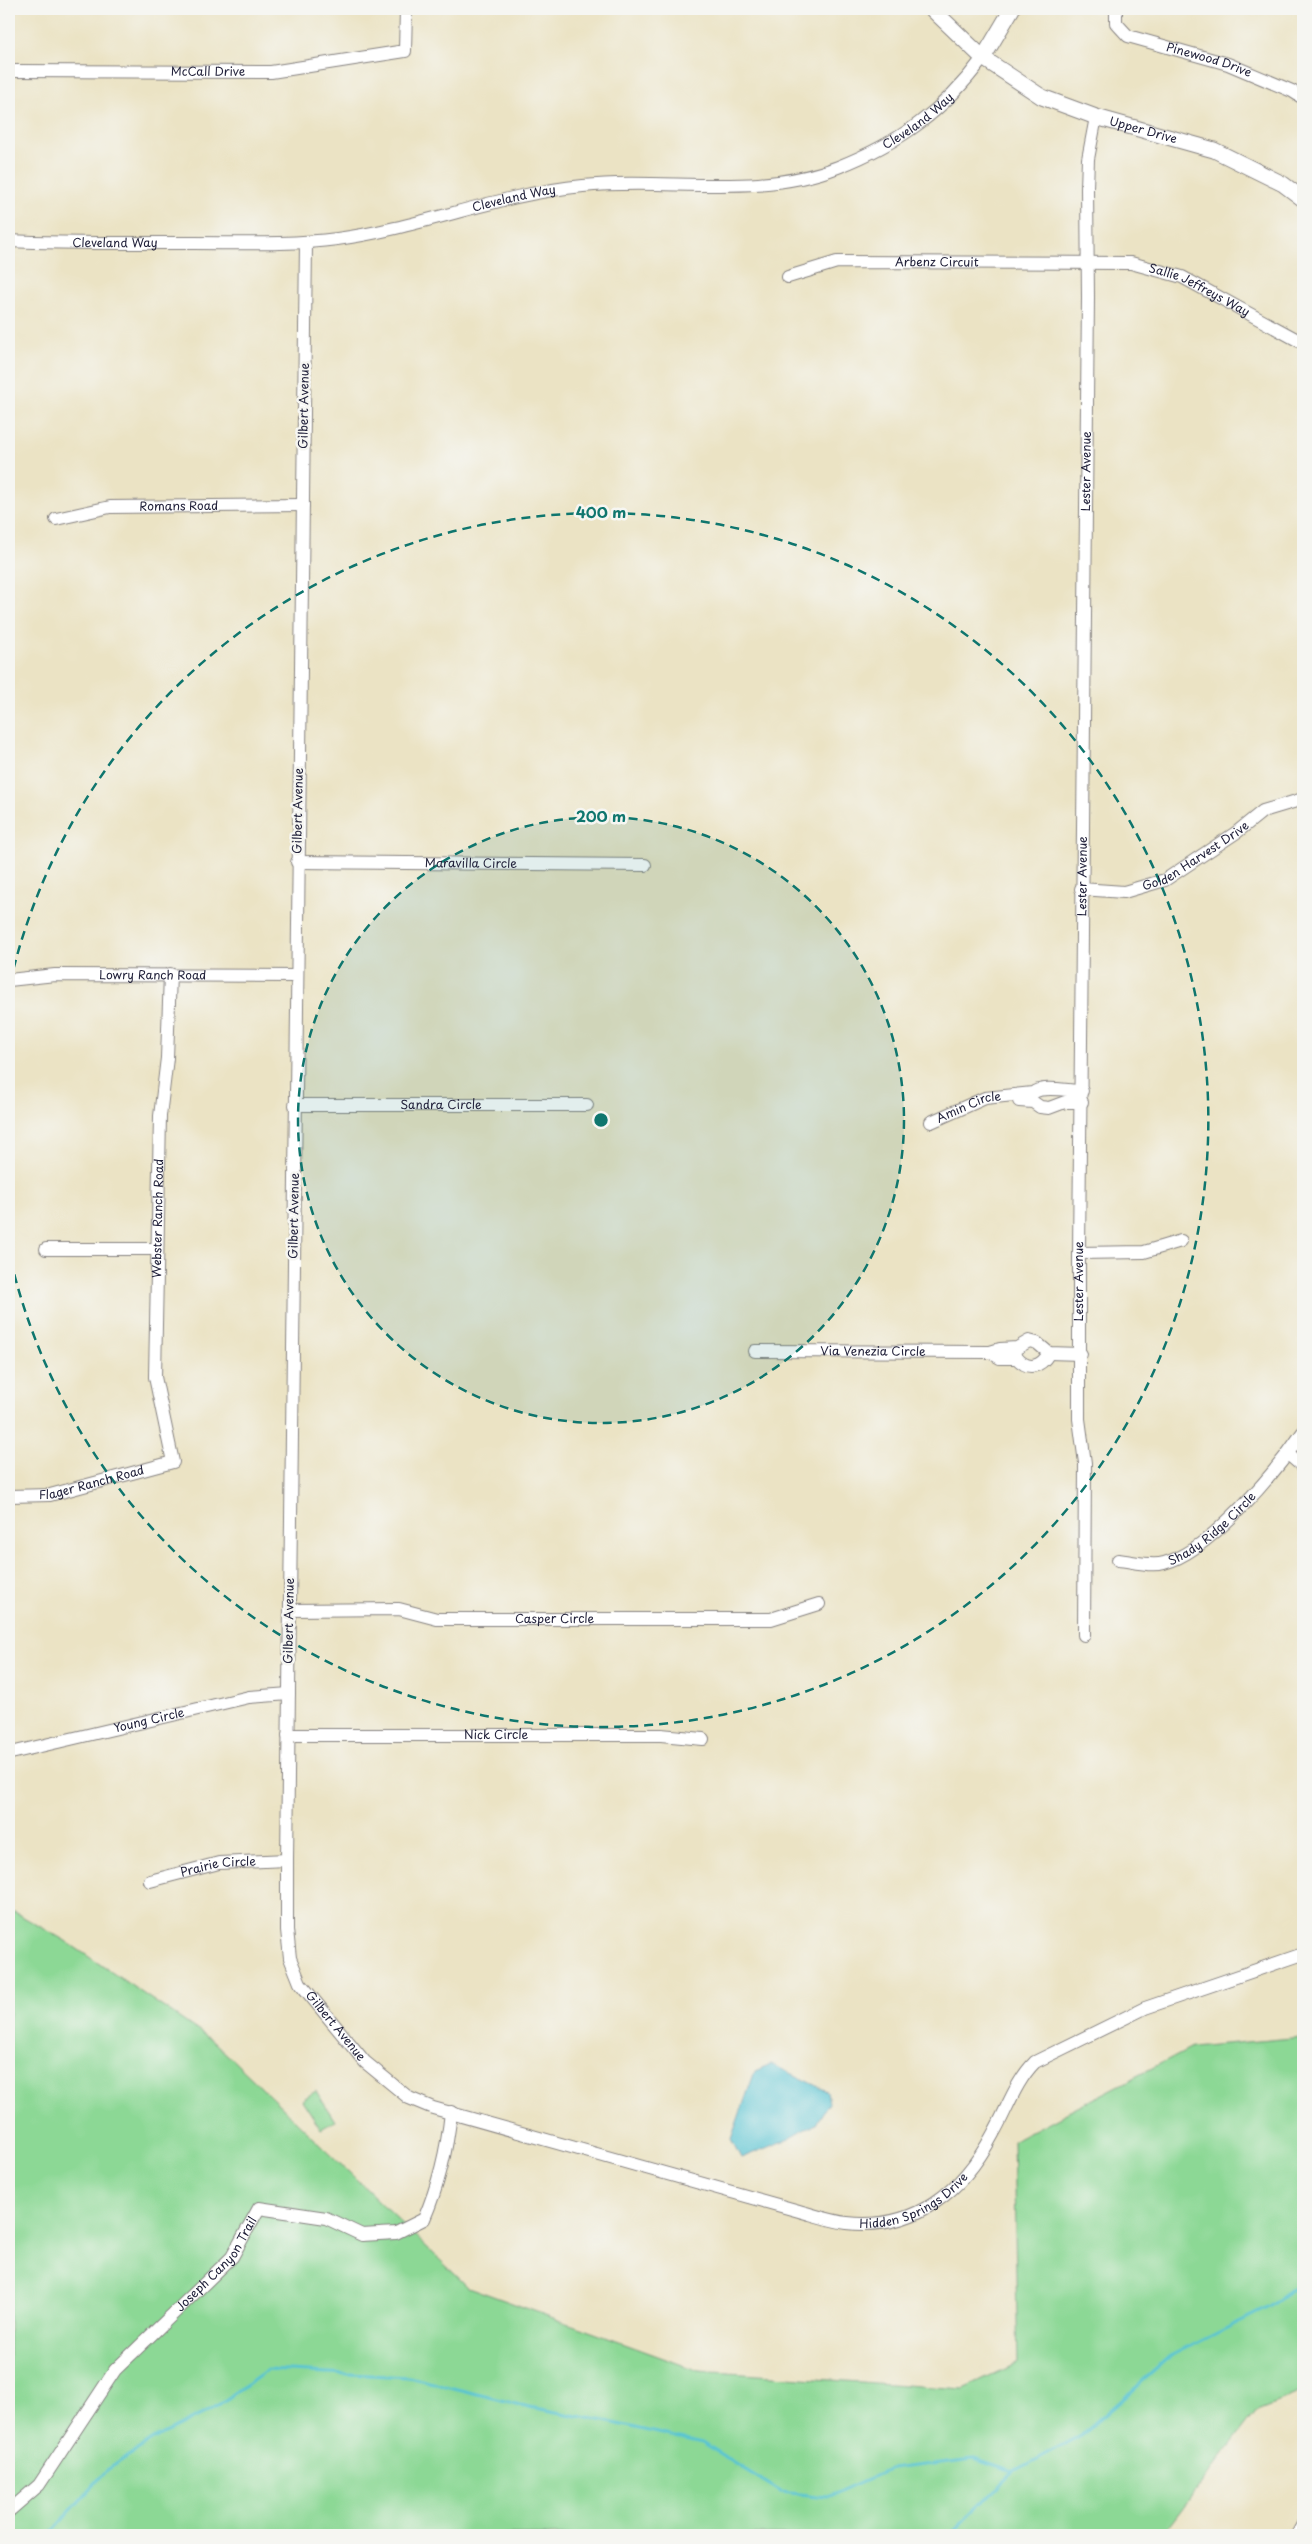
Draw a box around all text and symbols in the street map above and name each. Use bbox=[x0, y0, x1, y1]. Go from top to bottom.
street label: Pinewood Drive bbox=[1164, 37, 1255, 81]
street label: McCall Drive bbox=[171, 62, 245, 80]
street label: Cleveland Way bbox=[879, 88, 957, 153]
street label: Upper Drive bbox=[1107, 111, 1179, 147]
street label: Cleveland Way bbox=[470, 180, 557, 216]
street label: Cleveland Way bbox=[72, 233, 158, 251]
street label: Arbenz Circuit bbox=[895, 252, 979, 270]
street label: Sallie Jeffreys Way bbox=[1147, 258, 1254, 320]
street label: Gilbert Avenue bbox=[293, 362, 313, 449]
street label: Lester Avenue bbox=[1076, 431, 1095, 512]
street label: Romans Road bbox=[139, 496, 218, 515]
text: 400 m bbox=[576, 500, 626, 523]
street label: Gilbert Avenue bbox=[287, 767, 307, 854]
text: 200 m bbox=[576, 804, 626, 827]
street label: Golden Harvest Drive bbox=[1140, 816, 1253, 894]
street label: Lester Avenue bbox=[1072, 836, 1091, 917]
street label: Maravilla Circle bbox=[425, 853, 517, 872]
street label: Lowry Ranch Road bbox=[99, 965, 206, 984]
street label: Amin Circle bbox=[933, 1086, 1002, 1127]
street label: Sandra Circle bbox=[400, 1095, 482, 1113]
centre of rings bbox=[592, 1111, 610, 1129]
street label: Webster Ranch Road bbox=[147, 1159, 167, 1278]
street label: Gilbert Avenue bbox=[283, 1172, 303, 1259]
street label: Lester Avenue bbox=[1069, 1241, 1087, 1321]
street label: Via Venezia Circle bbox=[820, 1341, 926, 1360]
street label: Flager Ranch Road bbox=[39, 1460, 146, 1503]
street label: Shady Ridge Circle bbox=[1165, 1487, 1260, 1569]
street label: Gilbert Avenue bbox=[278, 1577, 298, 1664]
street label: Casper Circle bbox=[515, 1609, 595, 1627]
street label: Young Circle bbox=[112, 1702, 186, 1737]
street label: Nick Circle bbox=[464, 1725, 529, 1743]
street label: Prairie Circle bbox=[178, 1851, 257, 1881]
street label: Gilbert Avenue bbox=[302, 1986, 371, 2065]
street label: Hidden Springs Drive bbox=[859, 2168, 972, 2232]
street label: Joseph Canyon Trail bbox=[171, 2213, 261, 2315]

